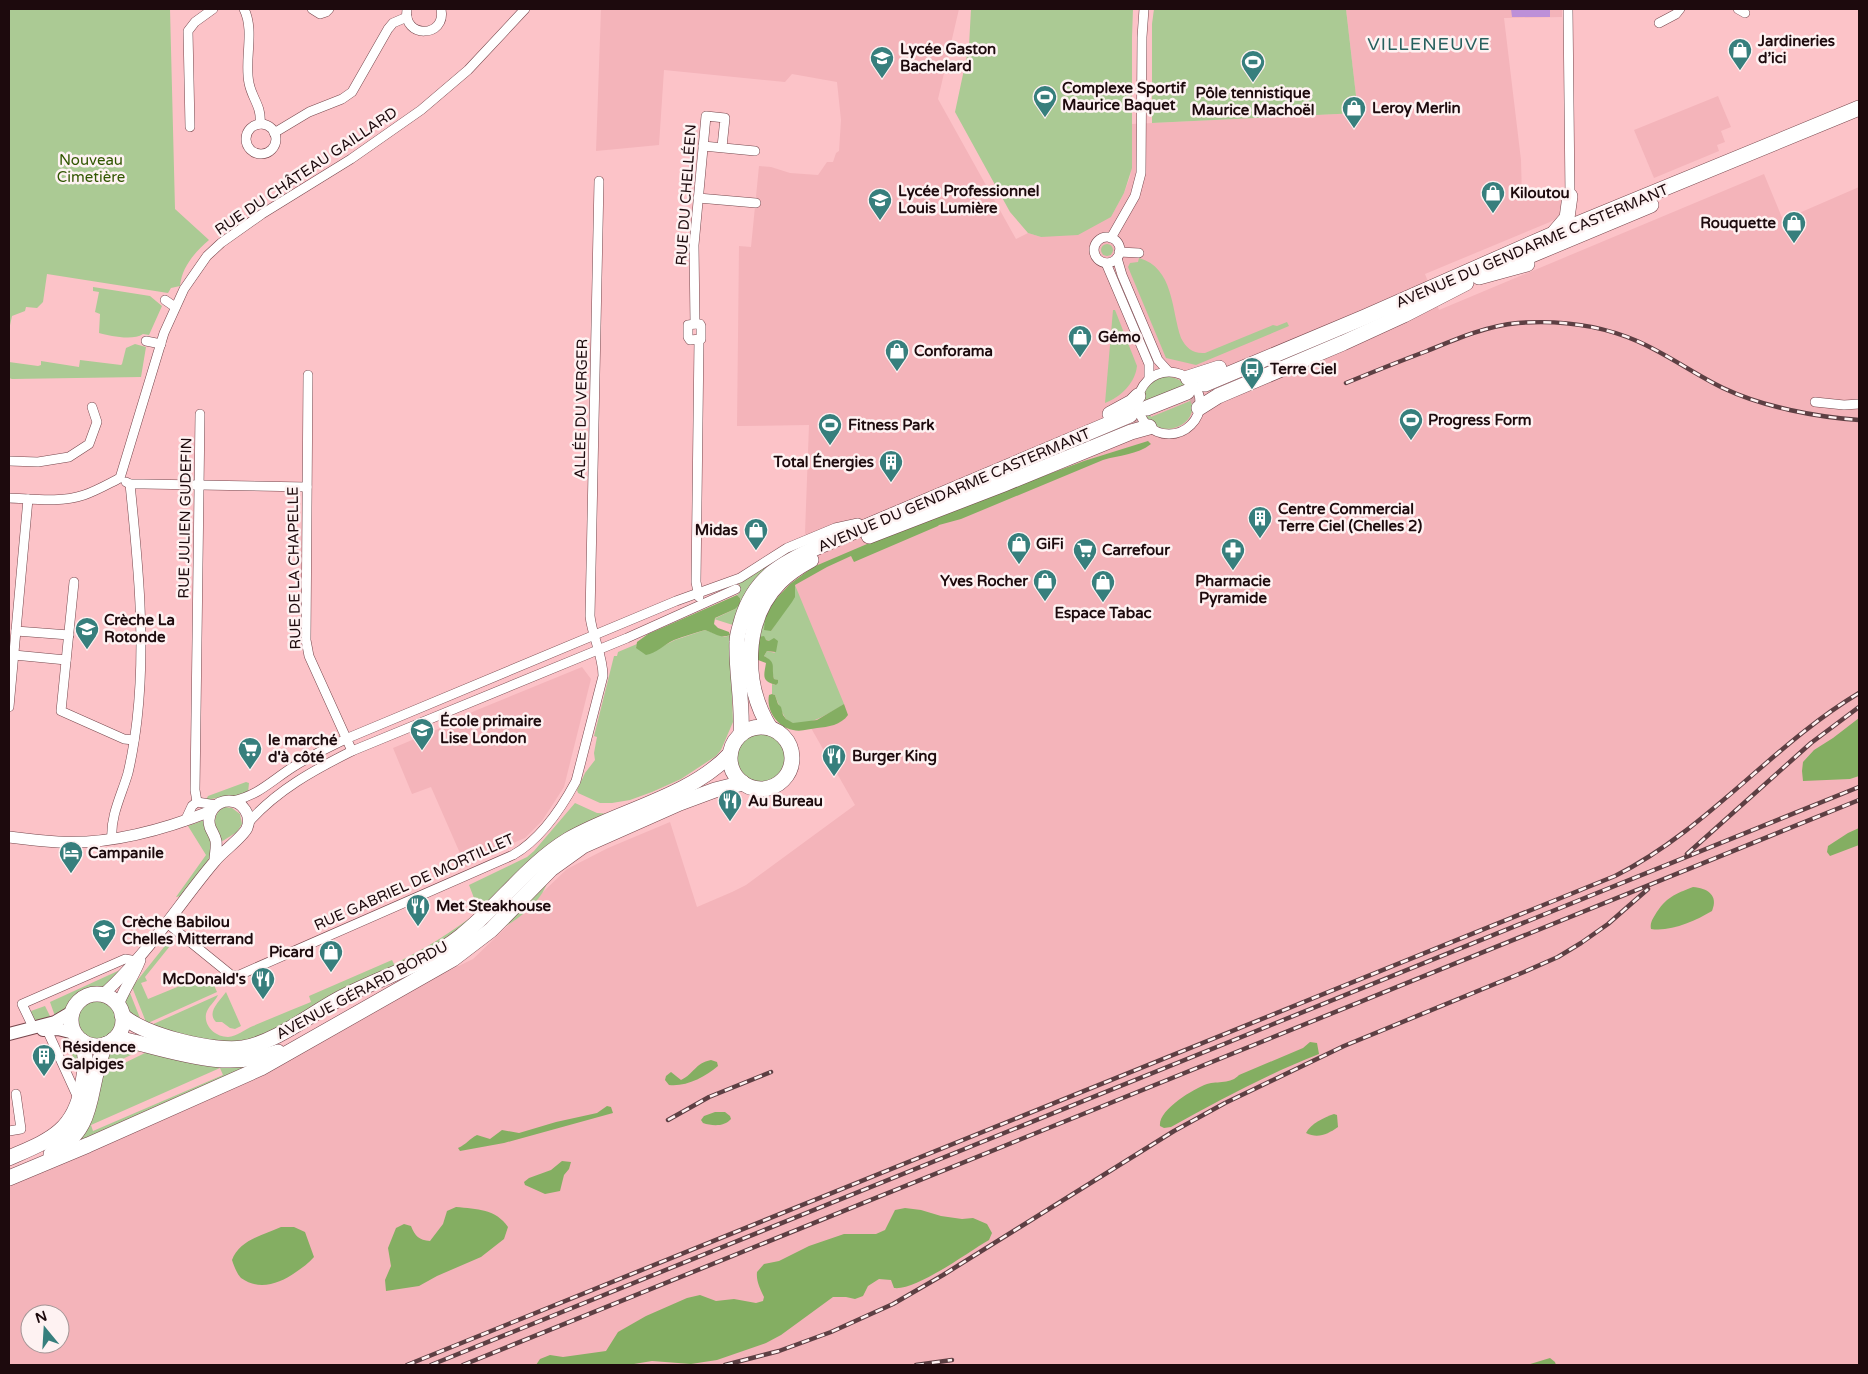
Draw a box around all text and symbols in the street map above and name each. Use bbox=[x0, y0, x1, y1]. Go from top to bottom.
place label: Jardineries d’ici bbox=[1757, 32, 1835, 67]
district label: VILLENEUVE bbox=[1367, 33, 1491, 55]
shop icon: Jardineries d’ici bbox=[1727, 37, 1753, 71]
place label: Lycée Gaston Bachelard bbox=[900, 40, 996, 75]
school or university icon: Lycée Gaston Bachelard bbox=[869, 45, 895, 79]
sports icon: Pôle tennistique Maurice Machoël bbox=[1240, 49, 1266, 83]
place label: Complexe Sportif Maurice Baquet bbox=[1062, 79, 1186, 115]
sports icon: Complexe Sportif Maurice Baquet bbox=[1032, 84, 1058, 118]
place label: Pôle tennistique Maurice Machoël bbox=[1191, 84, 1315, 119]
shop icon: Leroy Merlin bbox=[1341, 95, 1367, 129]
place label: Leroy Merlin bbox=[1372, 99, 1461, 118]
street label: RUE DU CHÂTEAU GAILLARD bbox=[211, 103, 401, 239]
street label: RUE DU CHELLÉEN bbox=[672, 124, 700, 266]
park label: Nouveau Cimetière bbox=[57, 151, 125, 186]
street label: AVENUE DU GENDARME CASTERMANT bbox=[1393, 180, 1671, 312]
shop icon: Kiloutou bbox=[1480, 180, 1506, 214]
place label: Lycée Professionnel Louis Lumière bbox=[898, 182, 1039, 217]
place label: Kiloutou bbox=[1510, 184, 1570, 202]
school or university icon: Lycée Professionnel Louis Lumière bbox=[867, 187, 893, 221]
shop icon: Rouquette bbox=[1781, 210, 1807, 244]
place label: Rouquette bbox=[1700, 214, 1777, 233]
shop icon: Gémo bbox=[1067, 324, 1093, 358]
place label: Gémo bbox=[1098, 328, 1141, 346]
shop icon: Conforama bbox=[884, 338, 910, 372]
street label: ALLÉE DU VERGER bbox=[571, 339, 591, 479]
place label: Conforama bbox=[914, 342, 993, 360]
bus stop icon: Terre Ciel bbox=[1239, 356, 1265, 390]
place label: Terre Ciel bbox=[1269, 360, 1337, 378]
sports icon: Progress Form bbox=[1398, 407, 1424, 441]
place label: Progress Form bbox=[1428, 411, 1532, 430]
sports icon: Fitness Park bbox=[817, 412, 843, 446]
place label: Fitness Park bbox=[848, 416, 934, 434]
street label: AVENUE DU GENDARME CASTERMANT bbox=[815, 424, 1093, 556]
street label: RUE JULIEN GUDEFIN bbox=[175, 437, 195, 599]
building icon: Total Énergies bbox=[878, 449, 904, 483]
place label: Total Énergies bbox=[772, 452, 874, 472]
street label: RUE DE LA CHAPELLE bbox=[284, 486, 304, 650]
place label: Centre Commercial Terre Ciel (Chelles 2) bbox=[1277, 500, 1423, 535]
building icon: Centre Commercial Terre Ciel (Chelles 2) bbox=[1247, 505, 1273, 539]
shop icon: Midas bbox=[743, 517, 769, 551]
place label: Midas bbox=[695, 521, 738, 539]
shop icon: GiFi bbox=[1006, 531, 1032, 565]
place label: GiFi bbox=[1036, 535, 1064, 553]
supermarket icon: Carrefour bbox=[1072, 537, 1098, 571]
pharmacy icon: Pharmacie Pyramide bbox=[1220, 537, 1246, 571]
place label: Carrefour bbox=[1102, 541, 1170, 559]
shop icon: Yves Rocher bbox=[1032, 568, 1058, 602]
shop icon: Espace Tabac bbox=[1090, 569, 1116, 603]
place label: Yves Rocher bbox=[940, 572, 1028, 590]
place label: Pharmacie Pyramide bbox=[1195, 572, 1271, 608]
place label: Espace Tabac bbox=[1054, 604, 1152, 623]
place label: Crèche La Rotonde bbox=[104, 611, 175, 646]
school or university icon: Crèche La Rotonde bbox=[74, 616, 100, 650]
place label: École primaire Lise London bbox=[440, 711, 542, 747]
school or university icon: École primaire Lise London bbox=[409, 717, 435, 751]
place label: le marché d'à côté bbox=[268, 731, 338, 766]
supermarket icon: le marché d'à côté bbox=[237, 736, 263, 770]
restaurant icon: Burger King bbox=[821, 743, 847, 777]
place label: Burger King bbox=[852, 747, 937, 766]
restaurant icon: Au Bureau bbox=[717, 788, 743, 822]
place label: Au Bureau bbox=[748, 792, 823, 810]
street label: RUE GABRIEL DE MORTILLET bbox=[311, 830, 517, 934]
hotel icon: Campanile bbox=[58, 840, 84, 874]
place label: Campanile bbox=[88, 844, 164, 863]
restaurant icon: Met Steakhouse bbox=[405, 893, 431, 927]
place label: Met Steakhouse bbox=[436, 897, 552, 915]
place label: Crèche Babilou Chelles Mitterrand bbox=[122, 913, 254, 948]
school or university icon: Crèche Babilou Chelles Mitterrand bbox=[91, 918, 117, 952]
street label: AVENUE GÉRARD BORDU bbox=[273, 937, 451, 1043]
shop icon: Picard bbox=[318, 939, 344, 973]
place label: Picard bbox=[269, 943, 314, 961]
restaurant icon: McDonald's bbox=[250, 966, 276, 1000]
place label: McDonald's bbox=[162, 970, 246, 988]
place label: Résidence Galpiges bbox=[62, 1038, 136, 1074]
building icon: Résidence Galpiges bbox=[31, 1043, 57, 1077]
north arrow bbox=[20, 1304, 70, 1354]
text: N bbox=[33, 1307, 49, 1327]

